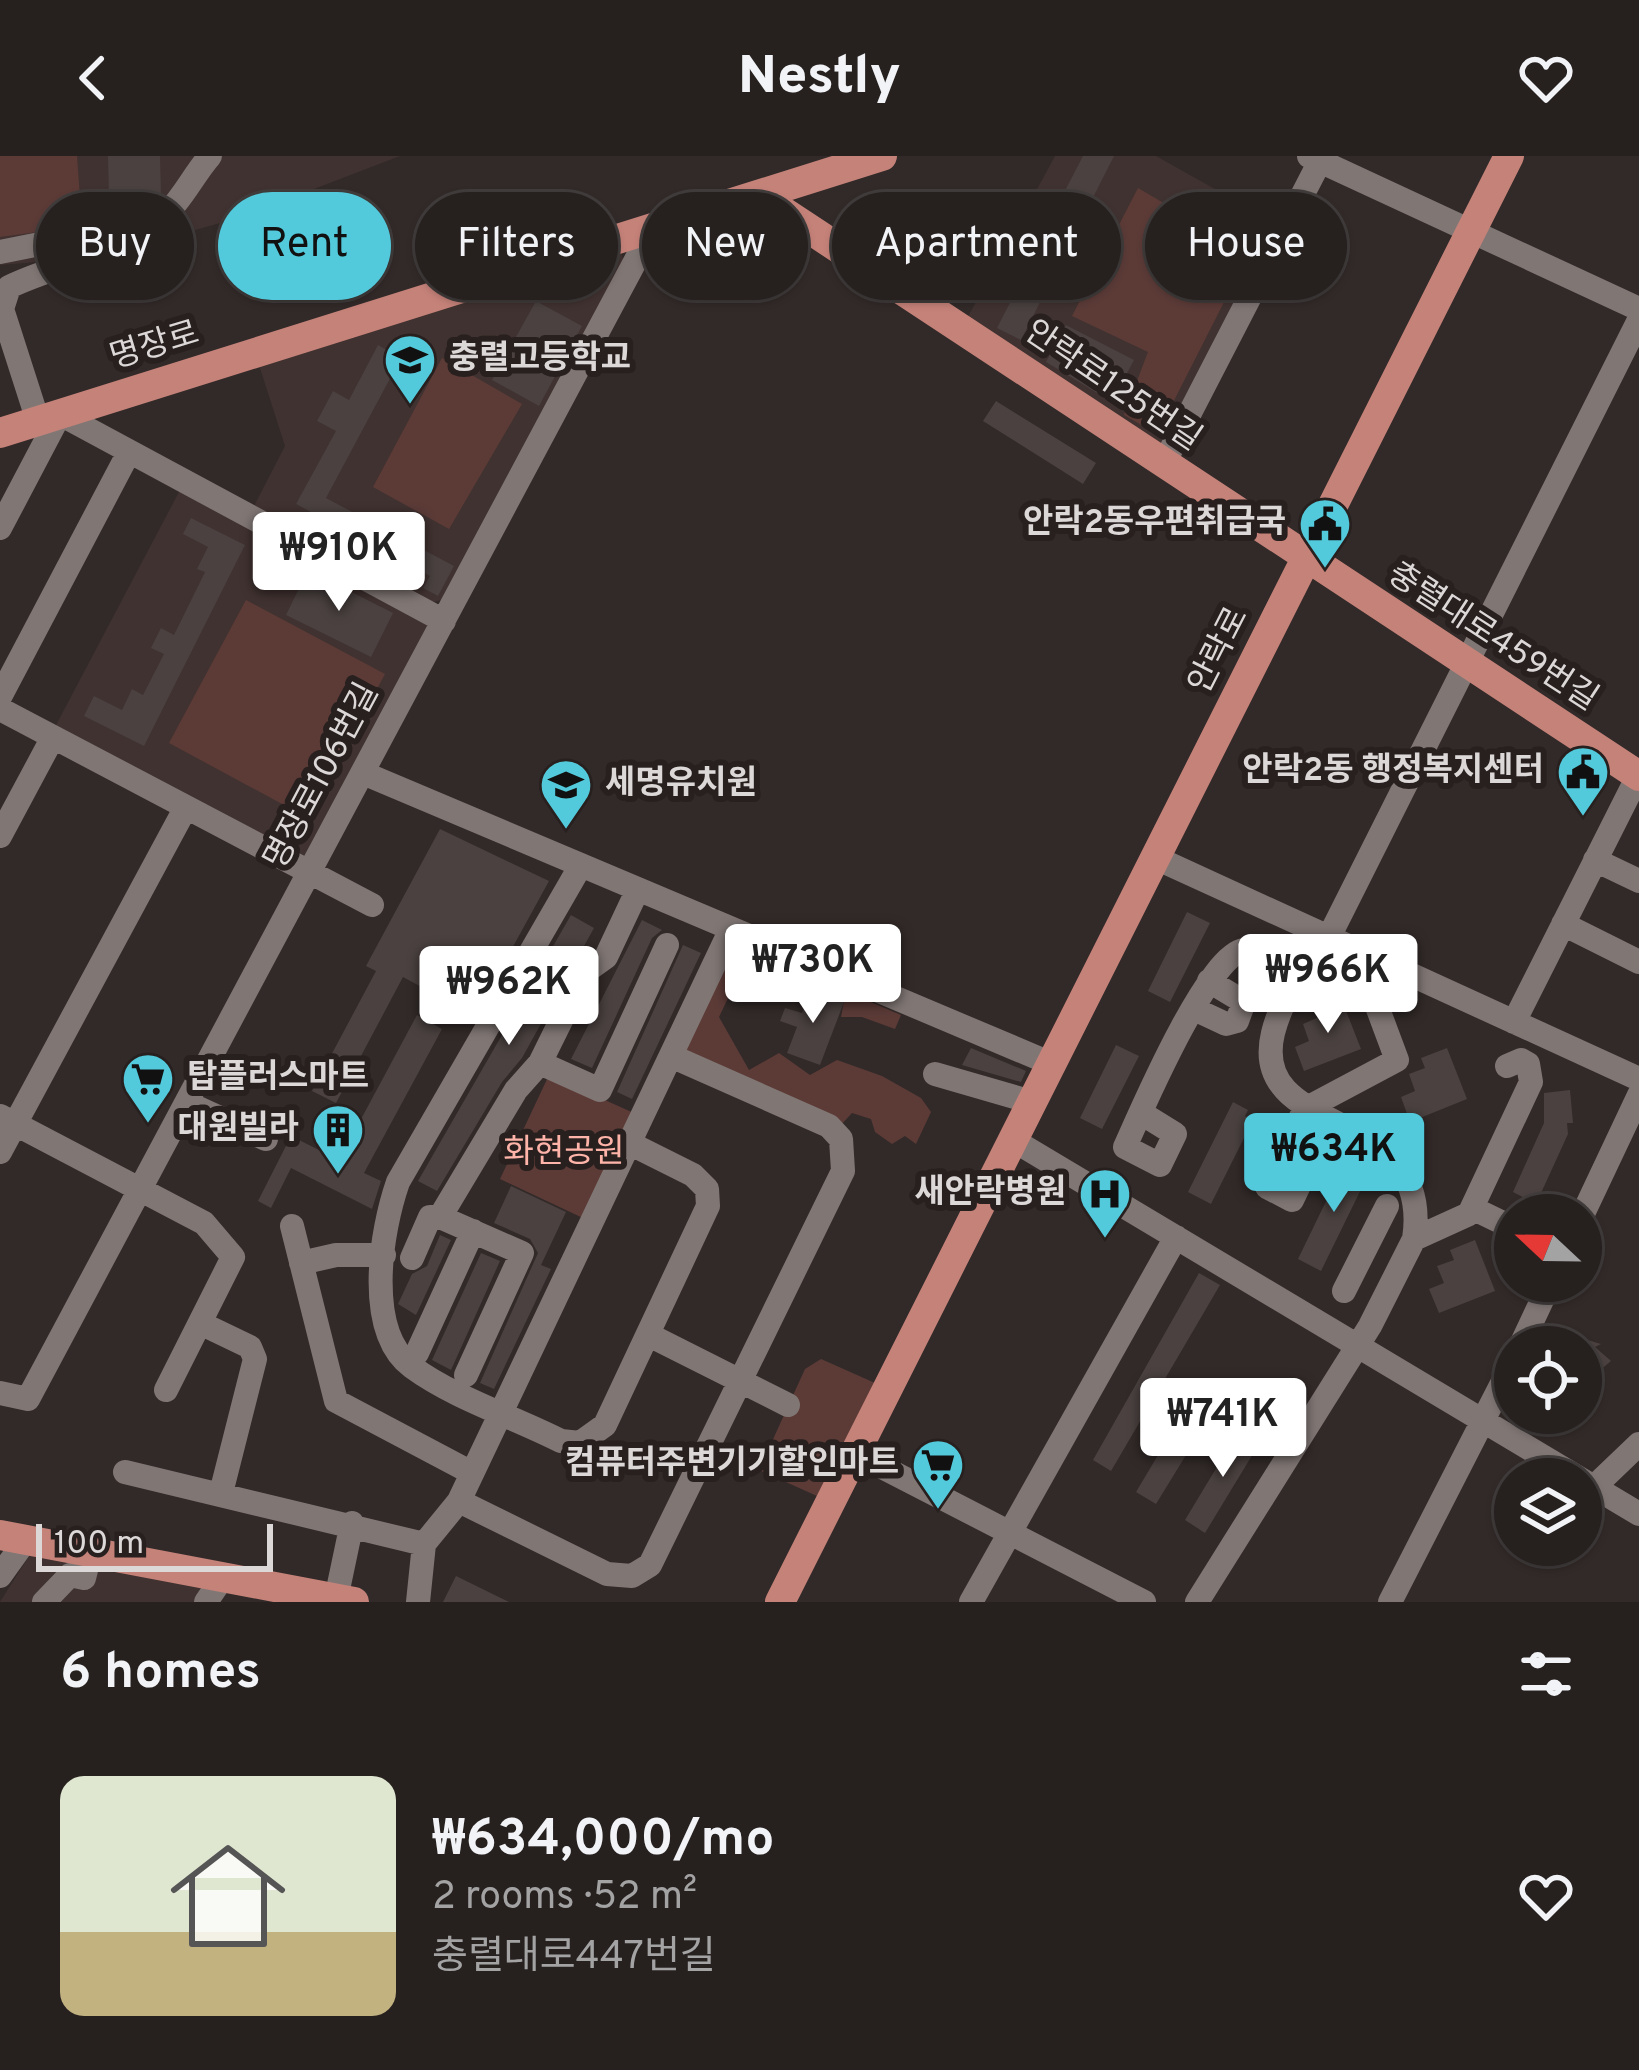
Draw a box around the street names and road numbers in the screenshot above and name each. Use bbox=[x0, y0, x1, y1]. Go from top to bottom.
street label: 안락로125번길 bbox=[1015, 312, 1209, 462]
street label: 명장로 bbox=[105, 314, 205, 380]
street label: 충렬대로459번길 bbox=[1379, 554, 1605, 722]
street label: 안락로 bbox=[1181, 601, 1259, 701]
street label: 명장로106번길 bbox=[256, 677, 390, 877]

